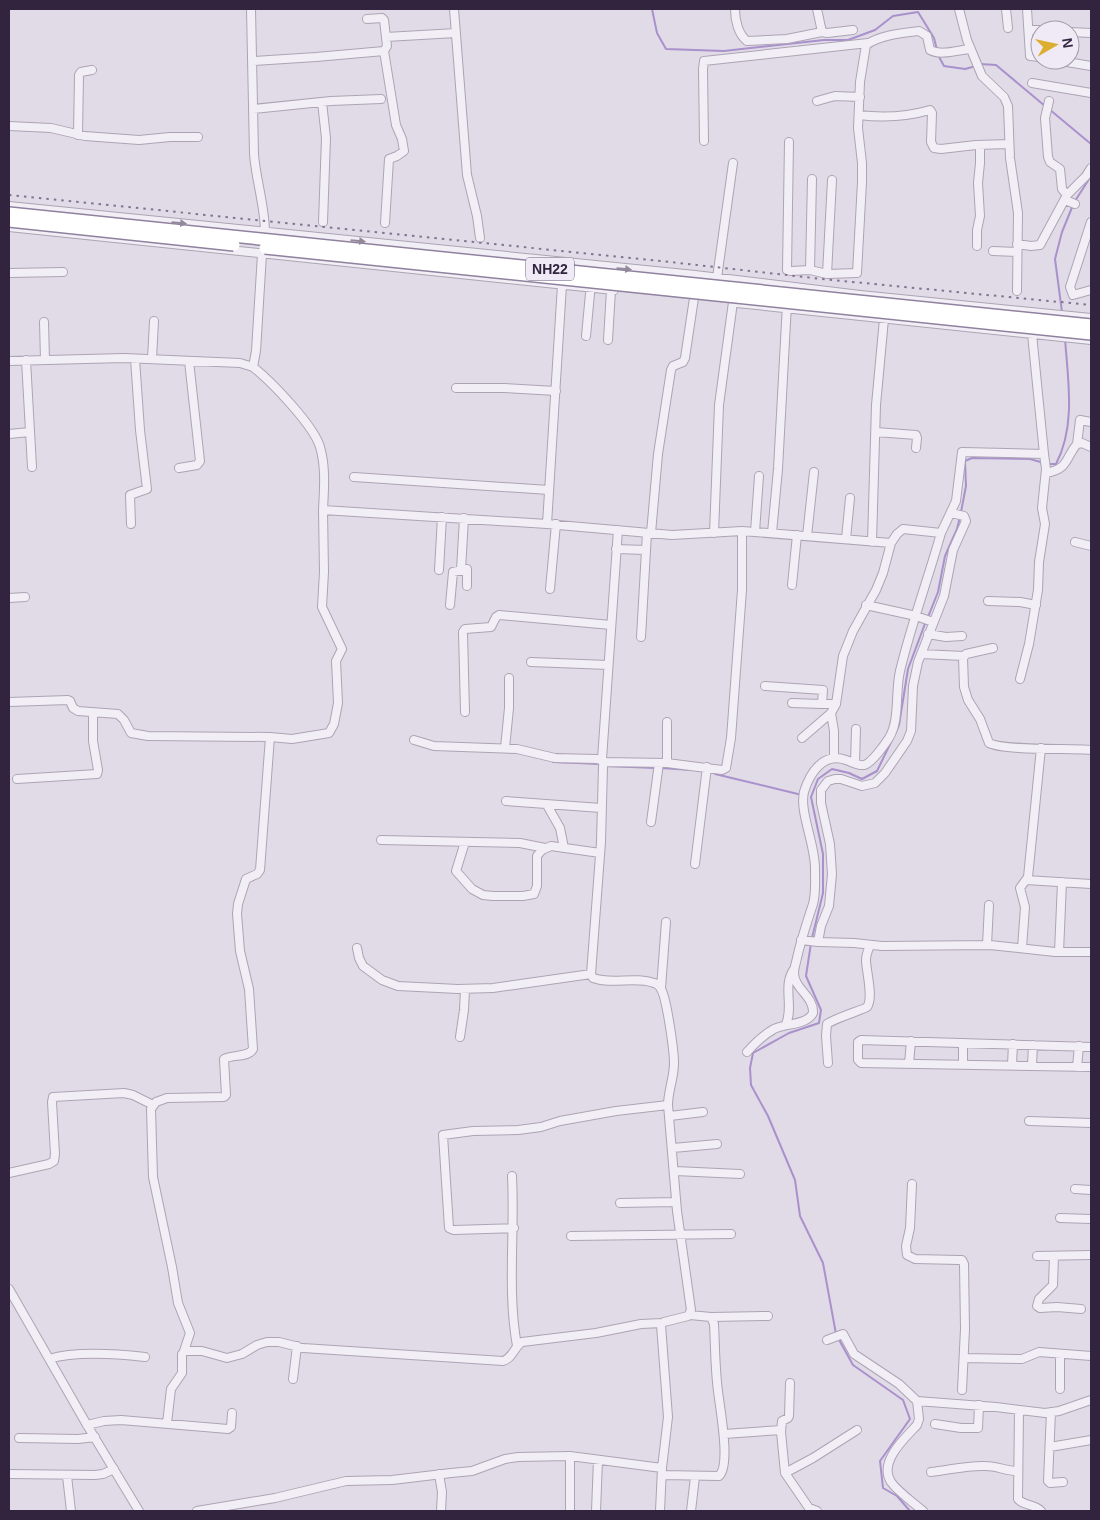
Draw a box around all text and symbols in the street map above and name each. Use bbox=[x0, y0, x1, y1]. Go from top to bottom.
north arrow bbox=[1030, 20, 1080, 70]
text: N bbox=[1059, 37, 1077, 49]
one-way arrow bbox=[171, 219, 187, 227]
one-way arrow bbox=[351, 237, 367, 245]
road number: NH22 bbox=[526, 258, 574, 280]
one-way arrow bbox=[617, 265, 633, 273]

